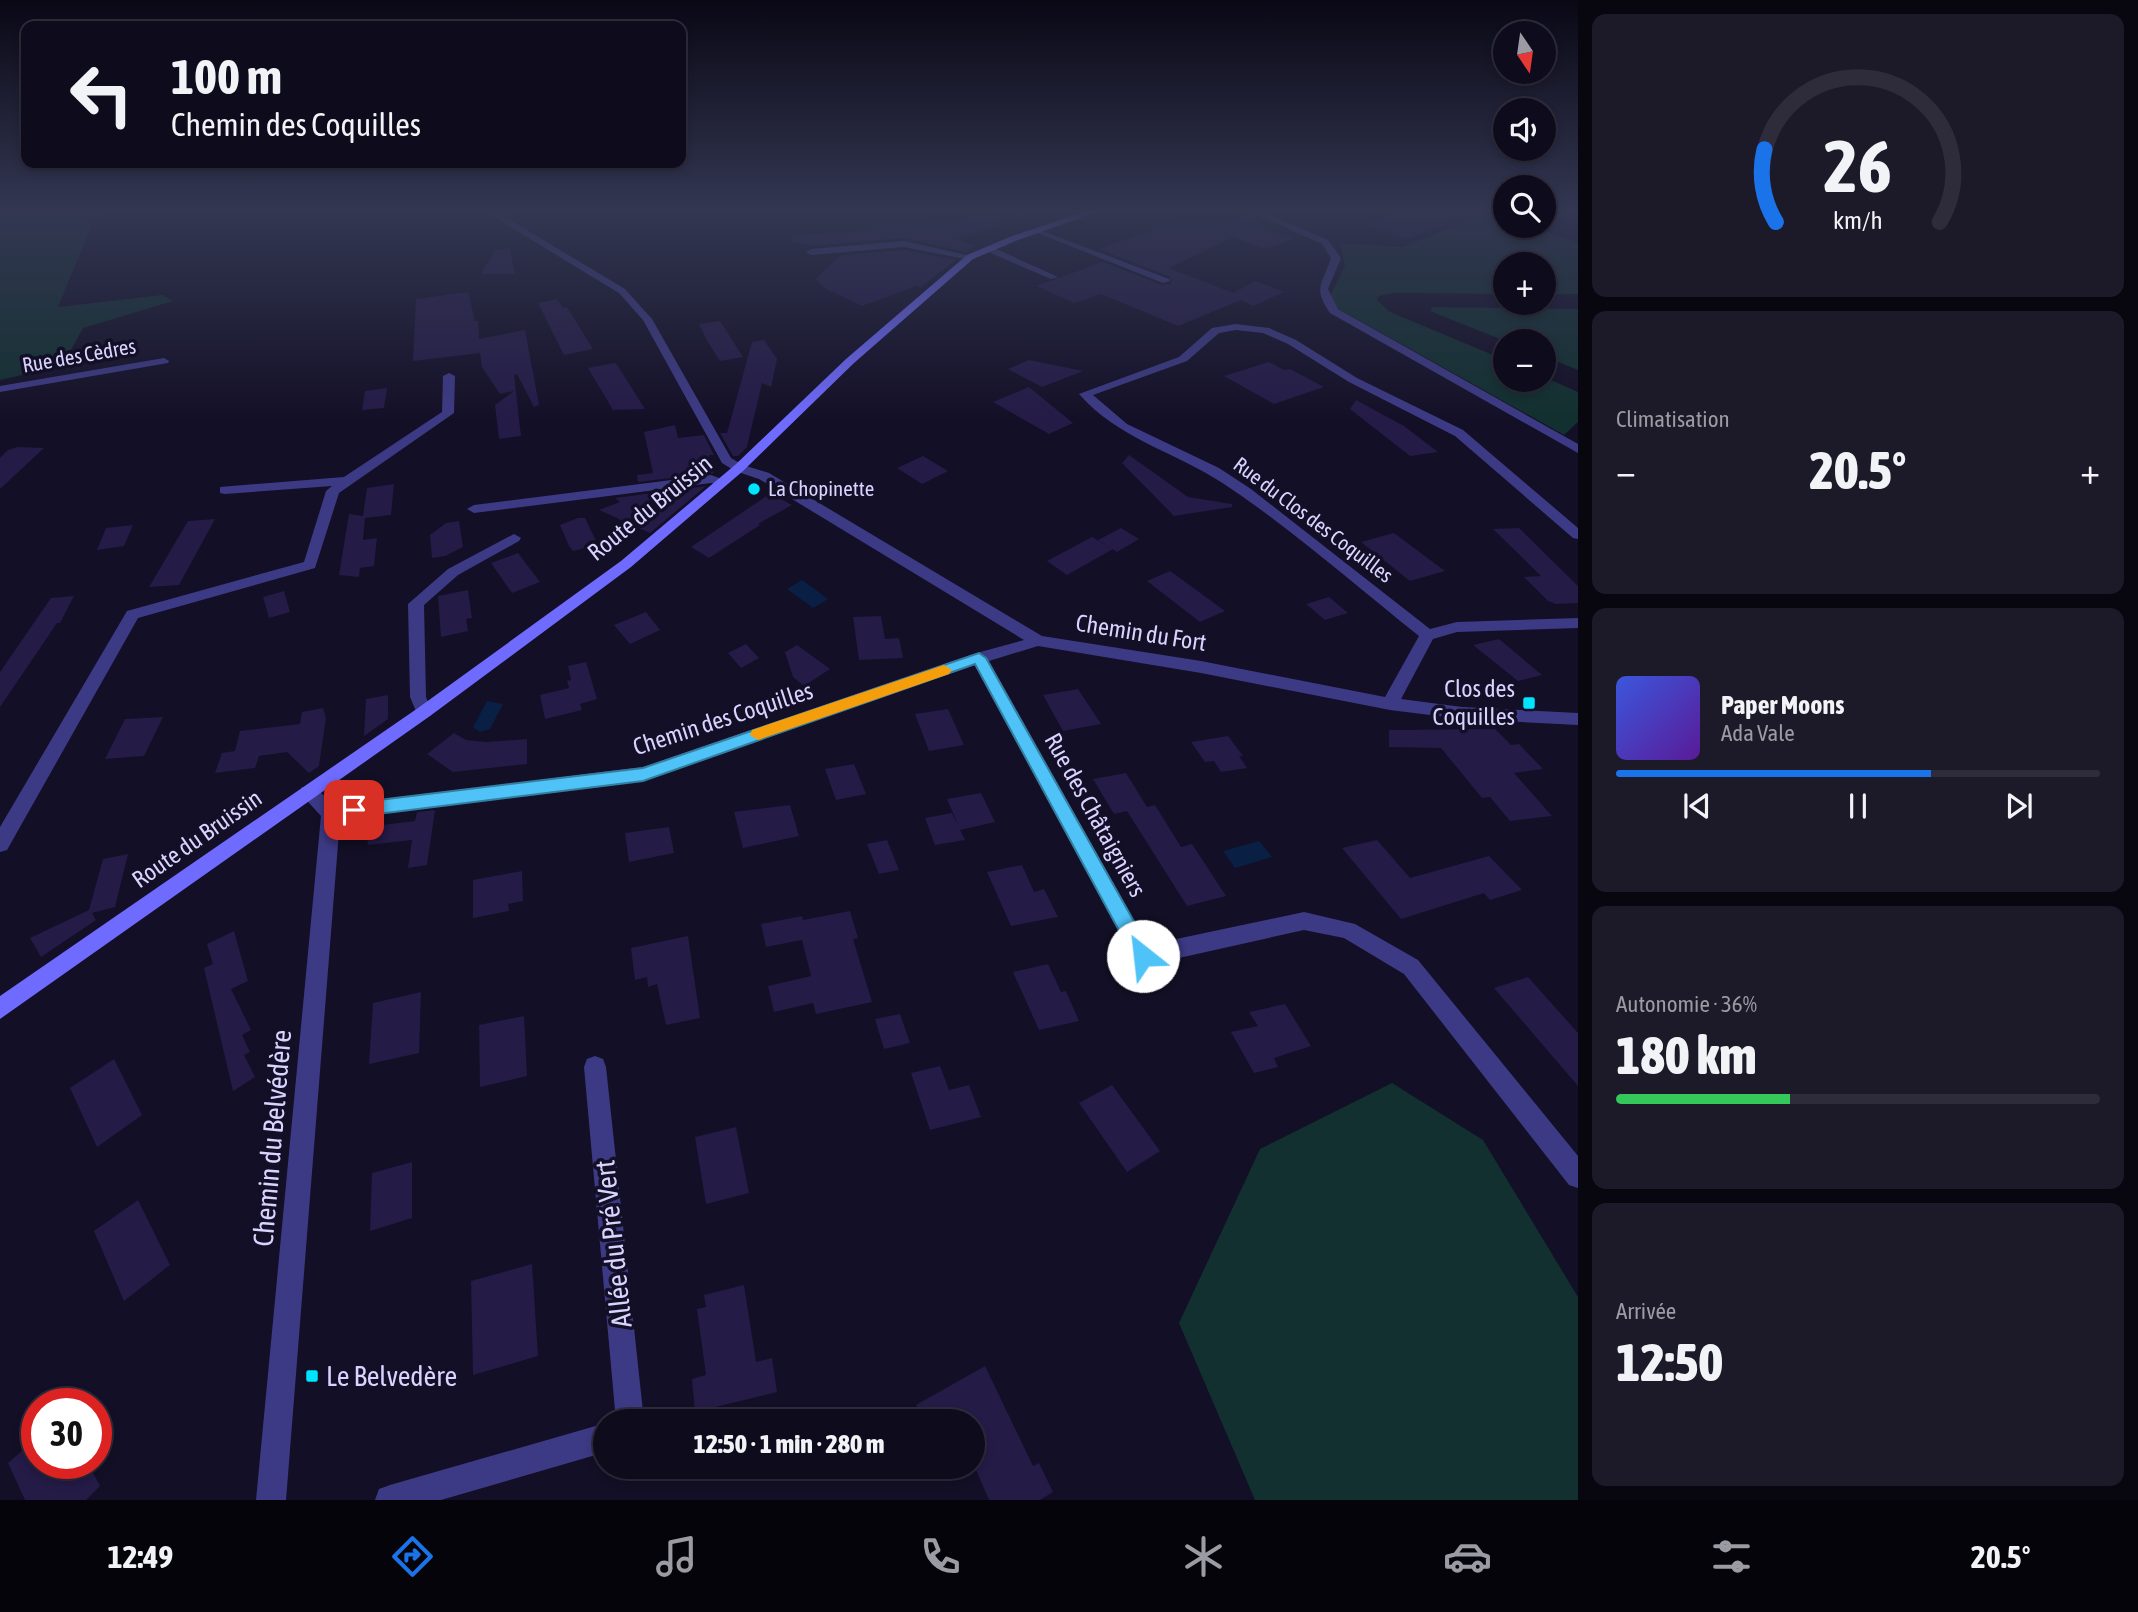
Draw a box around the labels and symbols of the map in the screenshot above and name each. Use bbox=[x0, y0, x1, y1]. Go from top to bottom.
north arrow bbox=[1493, 21, 1556, 84]
street label: Rue des Cèdres bbox=[20, 333, 137, 377]
street label: Route du Bruissin bbox=[582, 449, 717, 566]
street label: Rue du Clos des Coquilles bbox=[1229, 452, 1398, 587]
place label: La Chopinette bbox=[768, 476, 874, 500]
marker: La Chopinette bbox=[746, 481, 762, 497]
street label: Chemin du Fort bbox=[1074, 609, 1208, 656]
place label: Clos des Coquilles bbox=[1433, 675, 1515, 730]
street label: Chemin des Coquilles bbox=[630, 677, 816, 760]
marker: Clos des Coquilles bbox=[1521, 695, 1537, 711]
street label: Rue des Châtaigniers bbox=[1039, 728, 1152, 901]
pin bbox=[324, 780, 384, 840]
street label: Route du Bruissin bbox=[127, 784, 267, 893]
position arrow bbox=[1106, 919, 1180, 993]
street label: Chemin du Belvédère bbox=[247, 1028, 297, 1248]
street label: Allée du Pré Vert bbox=[588, 1159, 638, 1329]
place label: Le Belvedère bbox=[326, 1360, 457, 1392]
marker: Le Belvedère bbox=[304, 1368, 320, 1384]
speed limit sign: 30 bbox=[21, 1388, 112, 1479]

